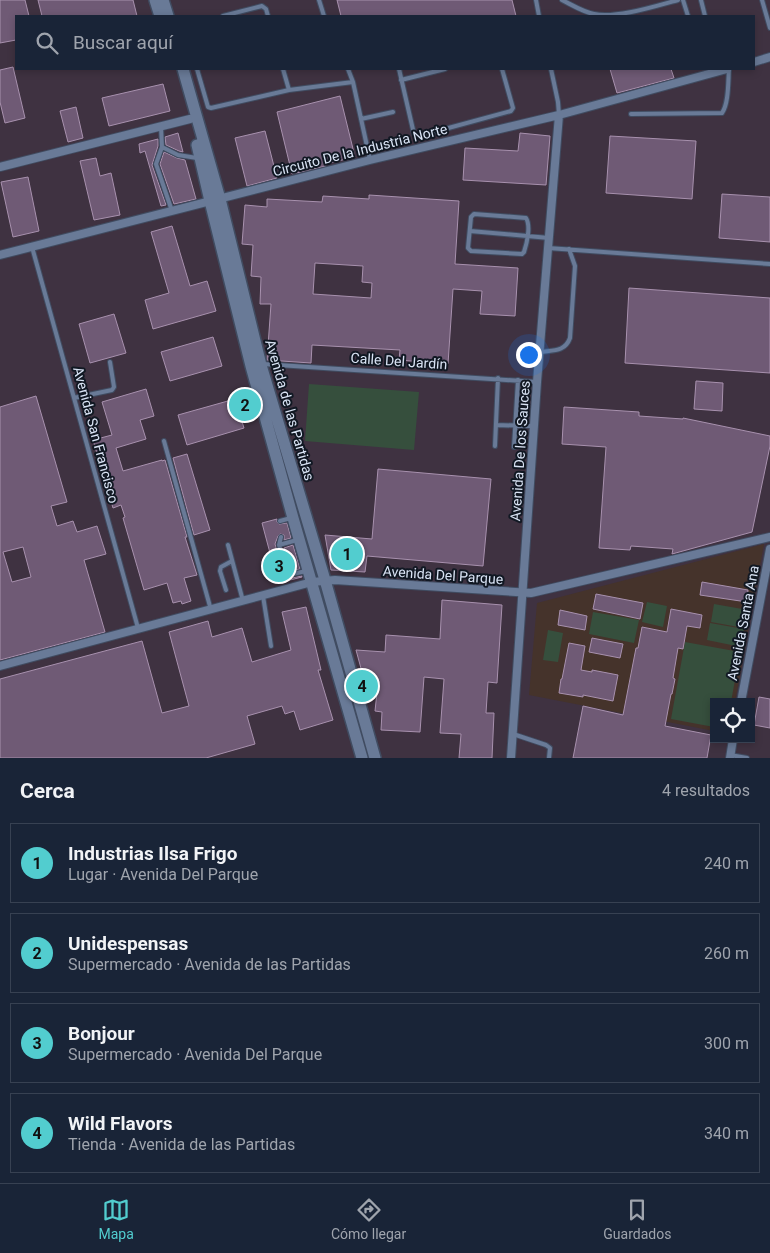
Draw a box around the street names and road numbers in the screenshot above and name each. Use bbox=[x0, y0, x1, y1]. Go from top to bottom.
street label: Circuito De la Industria Norte bbox=[271, 121, 449, 179]
street label: Avenida de las Partidas bbox=[262, 338, 318, 482]
street label: Calle Del Jardín bbox=[350, 350, 448, 372]
street label: Avenida San Francisco bbox=[70, 365, 122, 505]
street label: Avenida De los Sauces bbox=[507, 380, 533, 522]
street label: Avenida Del Parque bbox=[382, 563, 504, 587]
street label: Avenida Santa Ana bbox=[724, 564, 762, 682]

